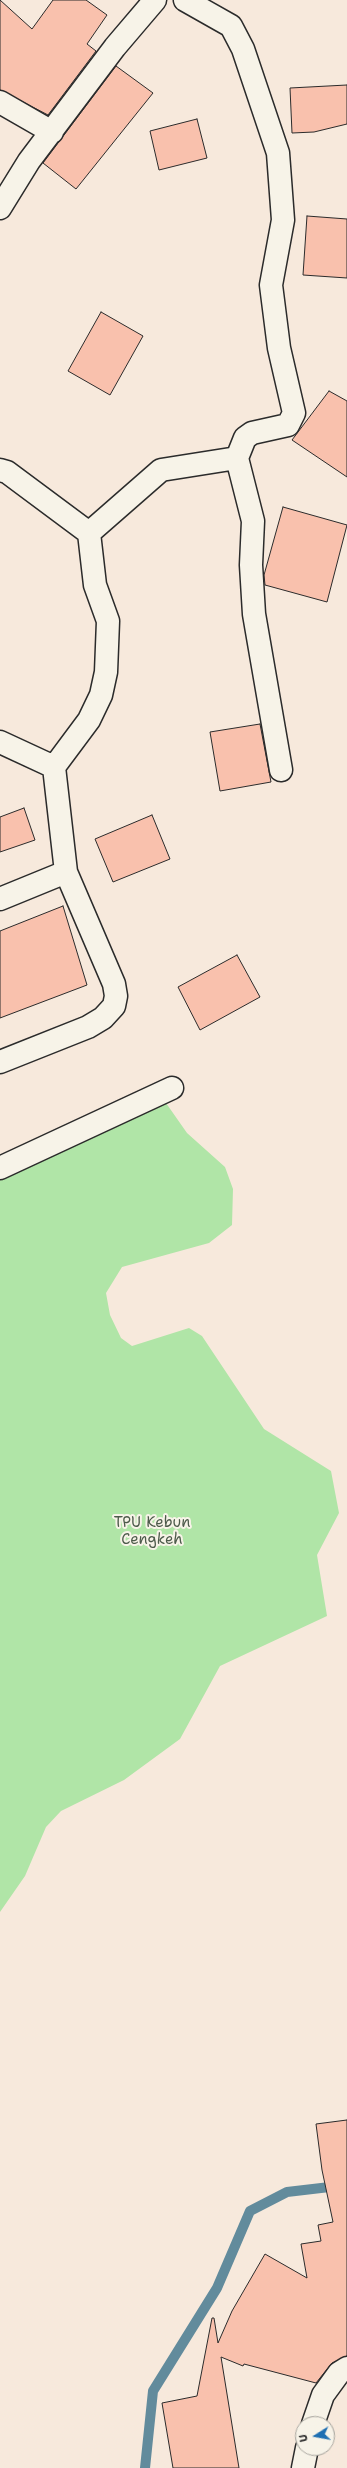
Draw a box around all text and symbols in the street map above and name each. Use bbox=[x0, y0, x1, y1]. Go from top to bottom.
park label: TPU Kebun Cengkeh bbox=[114, 1514, 190, 1549]
north arrow bbox=[295, 2416, 335, 2456]
text: U bbox=[296, 2433, 312, 2443]

